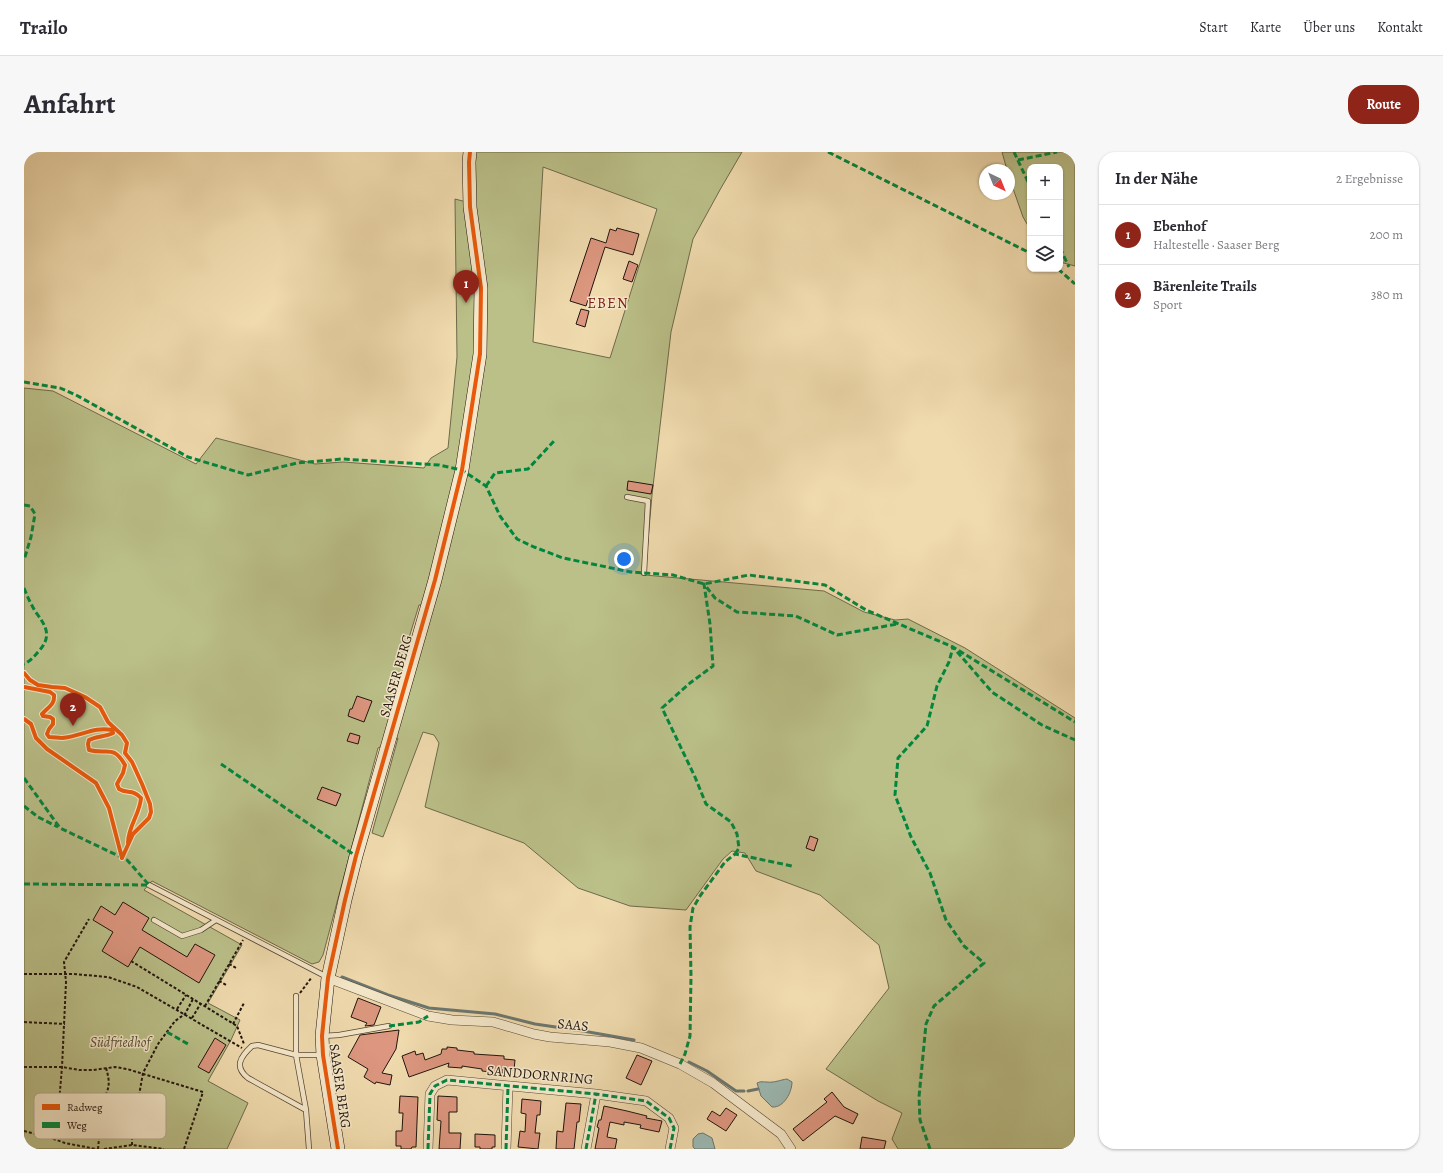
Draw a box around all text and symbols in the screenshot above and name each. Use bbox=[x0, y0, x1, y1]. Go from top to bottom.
text: Trailo bbox=[20, 15, 68, 41]
text: Start bbox=[1199, 18, 1228, 37]
text: Karte bbox=[1250, 18, 1281, 37]
text: Über uns bbox=[1303, 18, 1355, 37]
text: Kontakt bbox=[1377, 18, 1423, 37]
text: Anfahrt bbox=[24, 85, 116, 123]
button: Route bbox=[1348, 85, 1419, 124]
north arrow bbox=[979, 164, 1015, 200]
map controls bbox=[1027, 164, 1063, 272]
button: + bbox=[1027, 164, 1063, 200]
text: In der Nähe bbox=[1115, 167, 1198, 190]
text: 2 Ergebnisse bbox=[1336, 170, 1403, 187]
button: − bbox=[1027, 200, 1063, 236]
text: Ebenhof bbox=[1153, 216, 1206, 236]
text: 1 bbox=[1126, 226, 1130, 243]
text: 200 m bbox=[1370, 226, 1403, 243]
button: layers bbox=[1027, 236, 1063, 272]
text: Haltestelle · Saaser Berg bbox=[1153, 236, 1279, 253]
pin: 1 bbox=[453, 270, 479, 303]
text: Bärenleite Trails bbox=[1153, 276, 1257, 296]
text: 2 bbox=[1125, 286, 1131, 303]
text: 380 m bbox=[1371, 286, 1403, 303]
district label: EBEN bbox=[587, 293, 629, 313]
text: Sport bbox=[1153, 296, 1183, 313]
your location bbox=[614, 549, 634, 569]
street label: SAASER BERG bbox=[375, 632, 417, 720]
pin: 2 bbox=[60, 693, 86, 726]
street label: SAAS bbox=[557, 1014, 589, 1036]
park label: Südfriedhof bbox=[90, 1033, 154, 1052]
street label: SAASER BERG bbox=[325, 1042, 355, 1130]
street label: SANDDORNRING bbox=[486, 1061, 594, 1089]
legend bbox=[34, 1093, 166, 1139]
text: Radweg bbox=[67, 1100, 103, 1115]
text: Weg bbox=[66, 1118, 87, 1133]

